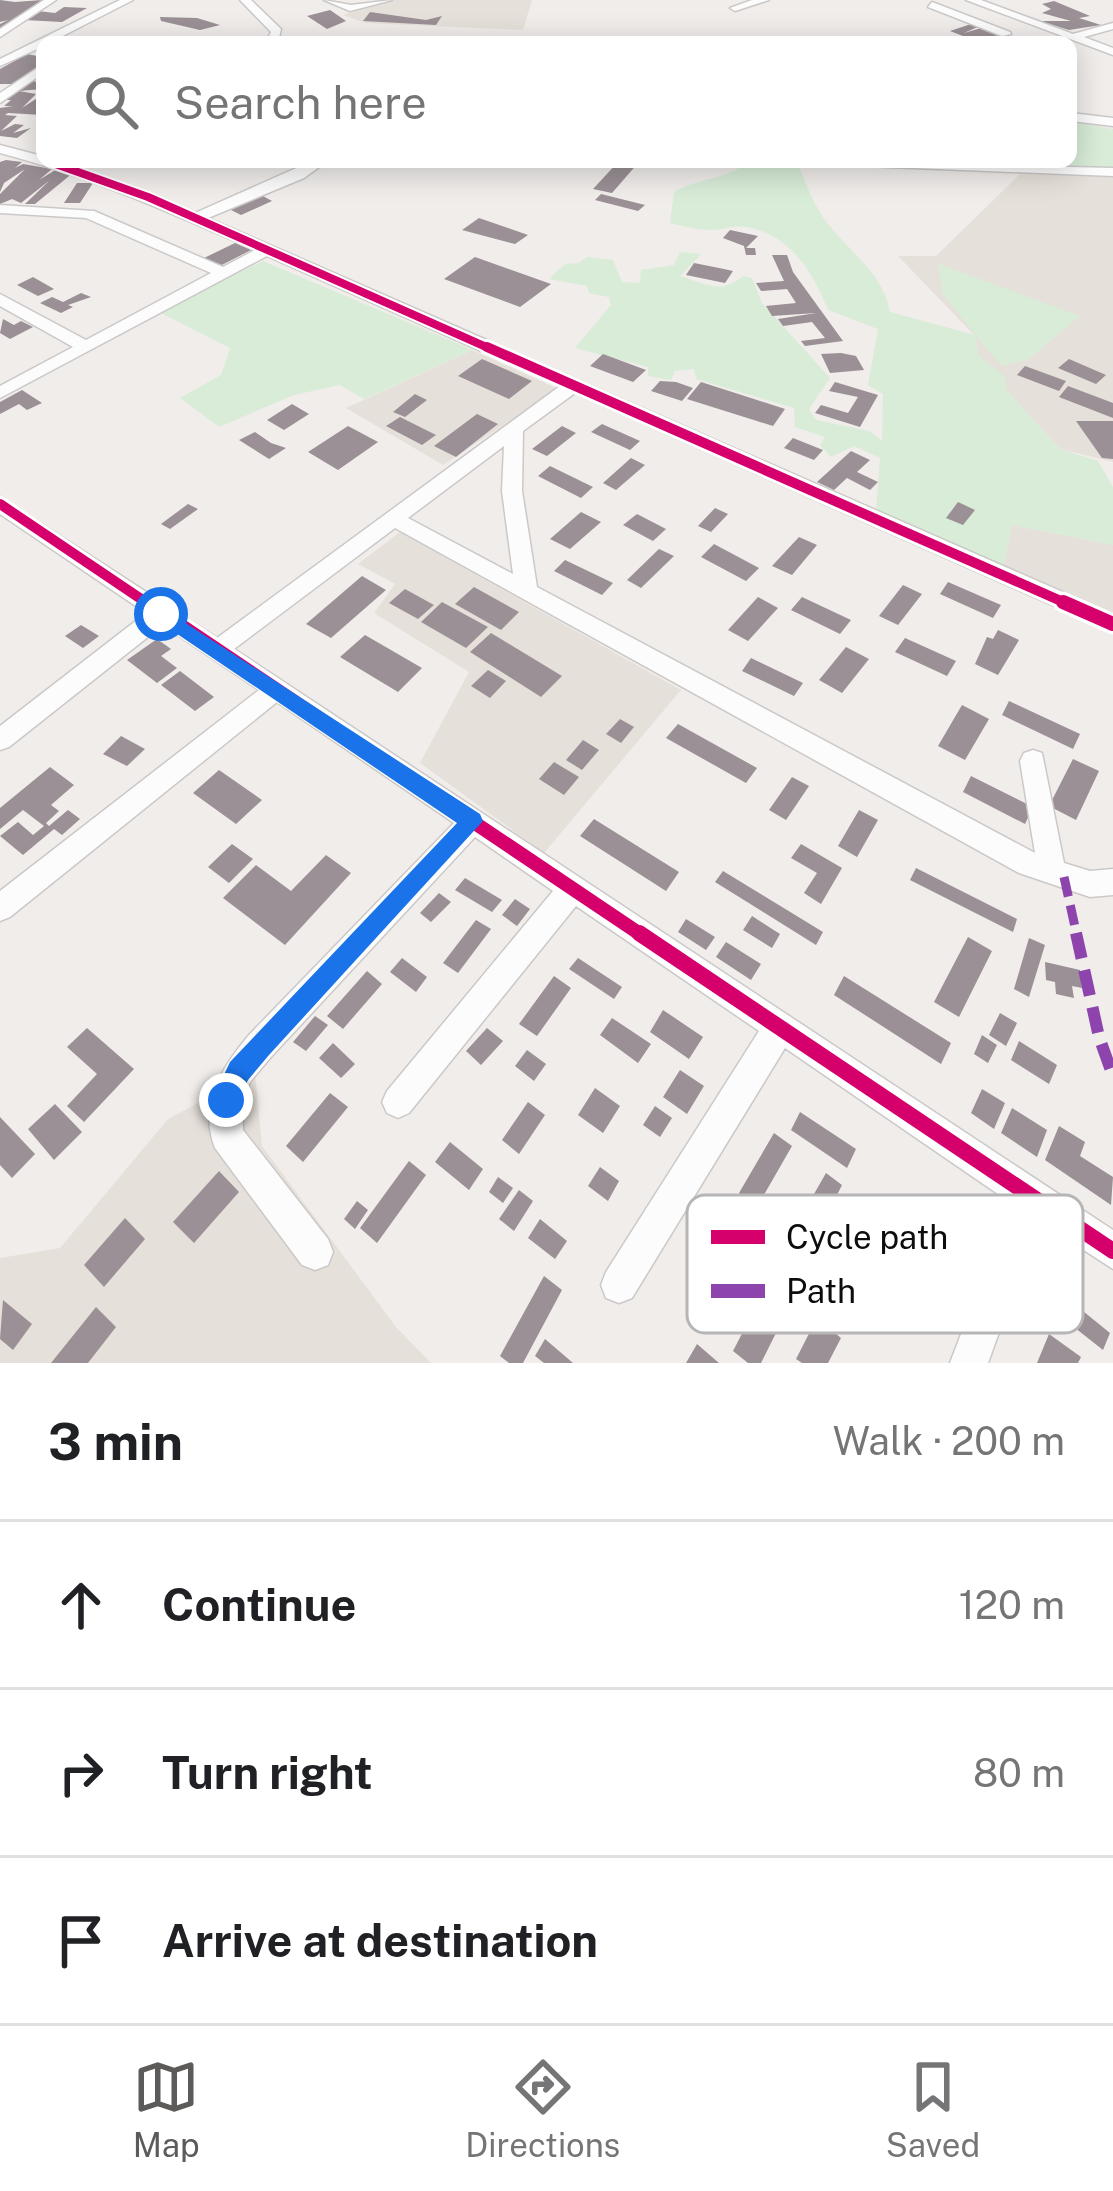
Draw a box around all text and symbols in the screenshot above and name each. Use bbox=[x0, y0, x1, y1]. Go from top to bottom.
search box bbox=[36, 36, 1077, 168]
icon: search bbox=[78, 69, 144, 135]
text: Search here bbox=[174, 76, 427, 129]
route start bbox=[134, 587, 188, 641]
route end bbox=[199, 1073, 253, 1127]
legend bbox=[687, 1195, 1083, 1333]
text: Cycle path bbox=[786, 1218, 948, 1256]
text: Path bbox=[786, 1272, 856, 1310]
text: 3 min bbox=[48, 1412, 183, 1471]
text: Walk · 200 m bbox=[833, 1418, 1065, 1464]
icon: ahead bbox=[48, 1572, 114, 1638]
text: Continue bbox=[162, 1578, 356, 1631]
text: 120 m bbox=[959, 1582, 1065, 1628]
icon: right bbox=[48, 1740, 114, 1806]
text: Turn right bbox=[162, 1746, 373, 1799]
text: 80 m bbox=[973, 1750, 1065, 1796]
icon: arrive bbox=[48, 1908, 114, 1974]
text: Arrive at destination bbox=[162, 1914, 598, 1967]
tab: Map bbox=[133, 2054, 200, 2164]
tab: Directions bbox=[465, 2054, 620, 2164]
tab: Saved bbox=[886, 2054, 980, 2164]

